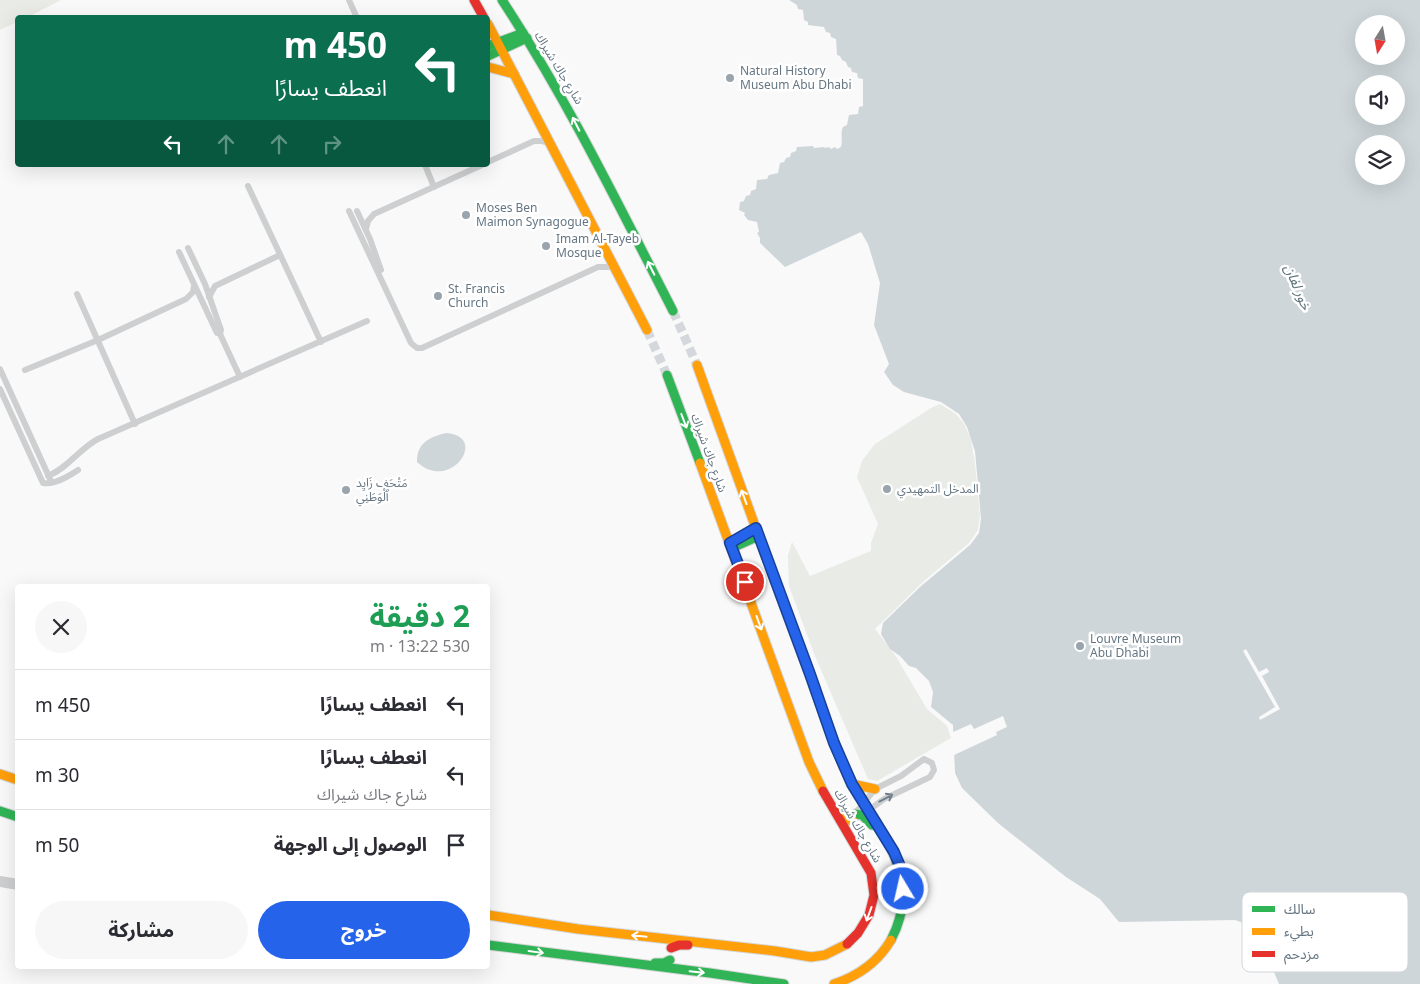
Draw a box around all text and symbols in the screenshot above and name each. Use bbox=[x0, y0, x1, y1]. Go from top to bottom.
north arrow bbox=[1355, 15, 1405, 65]
map controls bbox=[1355, 15, 1405, 185]
text: 450 m bbox=[284, 21, 387, 68]
street label: شارع جاك شيراك bbox=[530, 28, 588, 108]
icon: left bbox=[405, 35, 470, 100]
place label: Natural History Museum Abu Dhabi bbox=[740, 62, 852, 93]
text: انعطف يسارًا bbox=[274, 72, 387, 102]
marker: Natural History Museum Abu Dhabi bbox=[724, 72, 736, 84]
button: sound bbox=[1355, 75, 1405, 125]
one-way arrow bbox=[571, 116, 581, 131]
icon: left bbox=[159, 130, 187, 158]
icon: ahead bbox=[212, 130, 240, 158]
icon: ahead bbox=[265, 130, 293, 158]
icon: right bbox=[318, 130, 346, 158]
button: layers bbox=[1355, 135, 1405, 185]
place label: Moses Ben Maimon Synagogue bbox=[476, 199, 589, 230]
marker: Moses Ben Maimon Synagogue bbox=[460, 209, 472, 221]
place label: Imam Al-Tayeb Mosque bbox=[556, 230, 639, 261]
marker: Imam Al-Tayeb Mosque bbox=[540, 240, 552, 252]
one-way arrow bbox=[646, 261, 655, 276]
water label: خور لفان bbox=[1280, 261, 1317, 313]
place label: St. Francis Church bbox=[448, 280, 505, 311]
marker: St. Francis Church bbox=[432, 290, 444, 302]
street label: شارع جاك شيراك bbox=[686, 411, 732, 495]
one-way arrow bbox=[680, 413, 689, 428]
place label: مَتْحَف زَايِد ٱلْوَطَنِي bbox=[356, 474, 408, 507]
place label: المدخل التمهيدي bbox=[897, 480, 979, 499]
marker: المدخل التمهيدي bbox=[881, 483, 893, 495]
marker: مَتْحَف زَايِد ٱلْوَطَنِي bbox=[340, 484, 352, 496]
one-way arrow bbox=[739, 490, 748, 505]
pin bbox=[724, 561, 766, 603]
icon: arrive bbox=[731, 568, 759, 596]
text: 2 دقيقة bbox=[370, 595, 470, 636]
button: close bbox=[35, 601, 87, 653]
one-way arrow bbox=[755, 614, 764, 630]
place label: Louvre Museum Abu Dhabi bbox=[1090, 630, 1181, 661]
text: 530 m · 13:22 bbox=[370, 635, 470, 657]
marker: Louvre Museum Abu Dhabi bbox=[1074, 640, 1086, 652]
text: انعطف يسارًا bbox=[320, 691, 427, 717]
icon: left bbox=[442, 691, 470, 719]
text: 450 m bbox=[35, 692, 90, 718]
text: انعطف يسارًا bbox=[320, 744, 427, 770]
icon: left bbox=[442, 761, 470, 789]
text: 30 m bbox=[35, 762, 79, 788]
text: شارع جاك شيراك bbox=[317, 783, 427, 805]
street label: شارع جاك شيراك bbox=[830, 786, 886, 866]
one-way arrow bbox=[878, 793, 893, 803]
text: الوصول إلى الوجهة bbox=[274, 831, 427, 857]
icon: arrive bbox=[442, 831, 470, 859]
text: 50 m bbox=[35, 832, 79, 858]
position arrow bbox=[876, 862, 928, 914]
legend bbox=[1242, 892, 1408, 972]
text: سالك bbox=[1284, 899, 1316, 918]
button: مشاركة bbox=[35, 901, 248, 959]
button: خروج bbox=[258, 901, 470, 959]
one-way arrow bbox=[864, 906, 873, 921]
text: بطيء bbox=[1284, 921, 1314, 942]
one-way arrow bbox=[631, 931, 647, 941]
text: مزدحم bbox=[1284, 944, 1319, 965]
one-way arrow bbox=[527, 948, 543, 958]
one-way arrow bbox=[689, 967, 705, 977]

